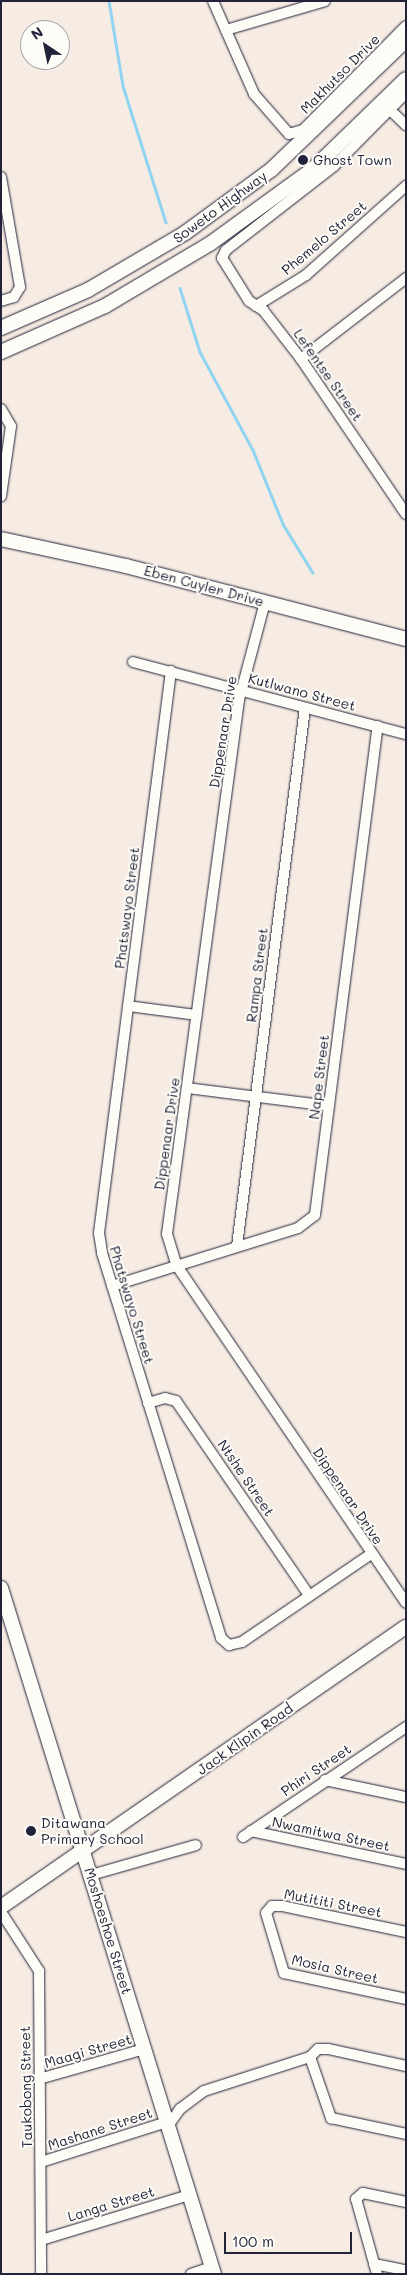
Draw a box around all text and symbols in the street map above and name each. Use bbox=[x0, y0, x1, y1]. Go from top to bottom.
north arrow bbox=[20, 20, 70, 70]
text: N bbox=[27, 22, 47, 44]
street label: Makhutso Drive bbox=[297, 31, 383, 117]
place label: Ghost Town bbox=[313, 152, 392, 168]
marker: Ghost Town bbox=[297, 154, 309, 166]
street label: Soweto Highway bbox=[170, 167, 270, 247]
street label: Phemelo Street bbox=[278, 198, 370, 278]
street label: Lefentse Street bbox=[290, 326, 366, 424]
street label: Eben Cuyler Drive bbox=[142, 562, 266, 610]
street label: Kutlwano Street bbox=[246, 670, 358, 714]
street label: Dippenaar Drive bbox=[206, 675, 240, 789]
street label: Phatswayo Street bbox=[111, 846, 143, 970]
street label: Rampa Street bbox=[243, 927, 271, 1023]
street label: Nape Street bbox=[305, 1034, 333, 1120]
street label: Dippenaar Drive bbox=[151, 1077, 183, 1191]
street label: Phatswayo Street bbox=[106, 1244, 158, 1366]
street label: Ntshe Street bbox=[214, 1436, 278, 1520]
street label: Dippenaar Drive bbox=[309, 1444, 387, 1548]
street label: Jack Klipin Road bbox=[194, 1700, 296, 1778]
street label: Phiri Street bbox=[278, 1740, 354, 1800]
street label: Nwamitwa Street bbox=[270, 1813, 392, 1855]
place label: Ditawana Primary School bbox=[41, 1815, 144, 1848]
marker: Ditawana Primary School bbox=[25, 1825, 37, 1837]
street label: Moshoeshoe Street bbox=[81, 1866, 135, 1996]
street label: Mutititi Street bbox=[283, 1885, 383, 1921]
street label: Mosia Street bbox=[290, 1951, 380, 1987]
street label: Taukobong Street bbox=[17, 2026, 35, 2148]
street label: Maagi Street bbox=[42, 2031, 134, 2071]
street label: Mashane Street bbox=[46, 2104, 154, 2154]
street label: Langa Street bbox=[66, 2183, 156, 2225]
scale bar bbox=[227, 2222, 354, 2254]
text: 100 m bbox=[232, 2231, 274, 2251]

